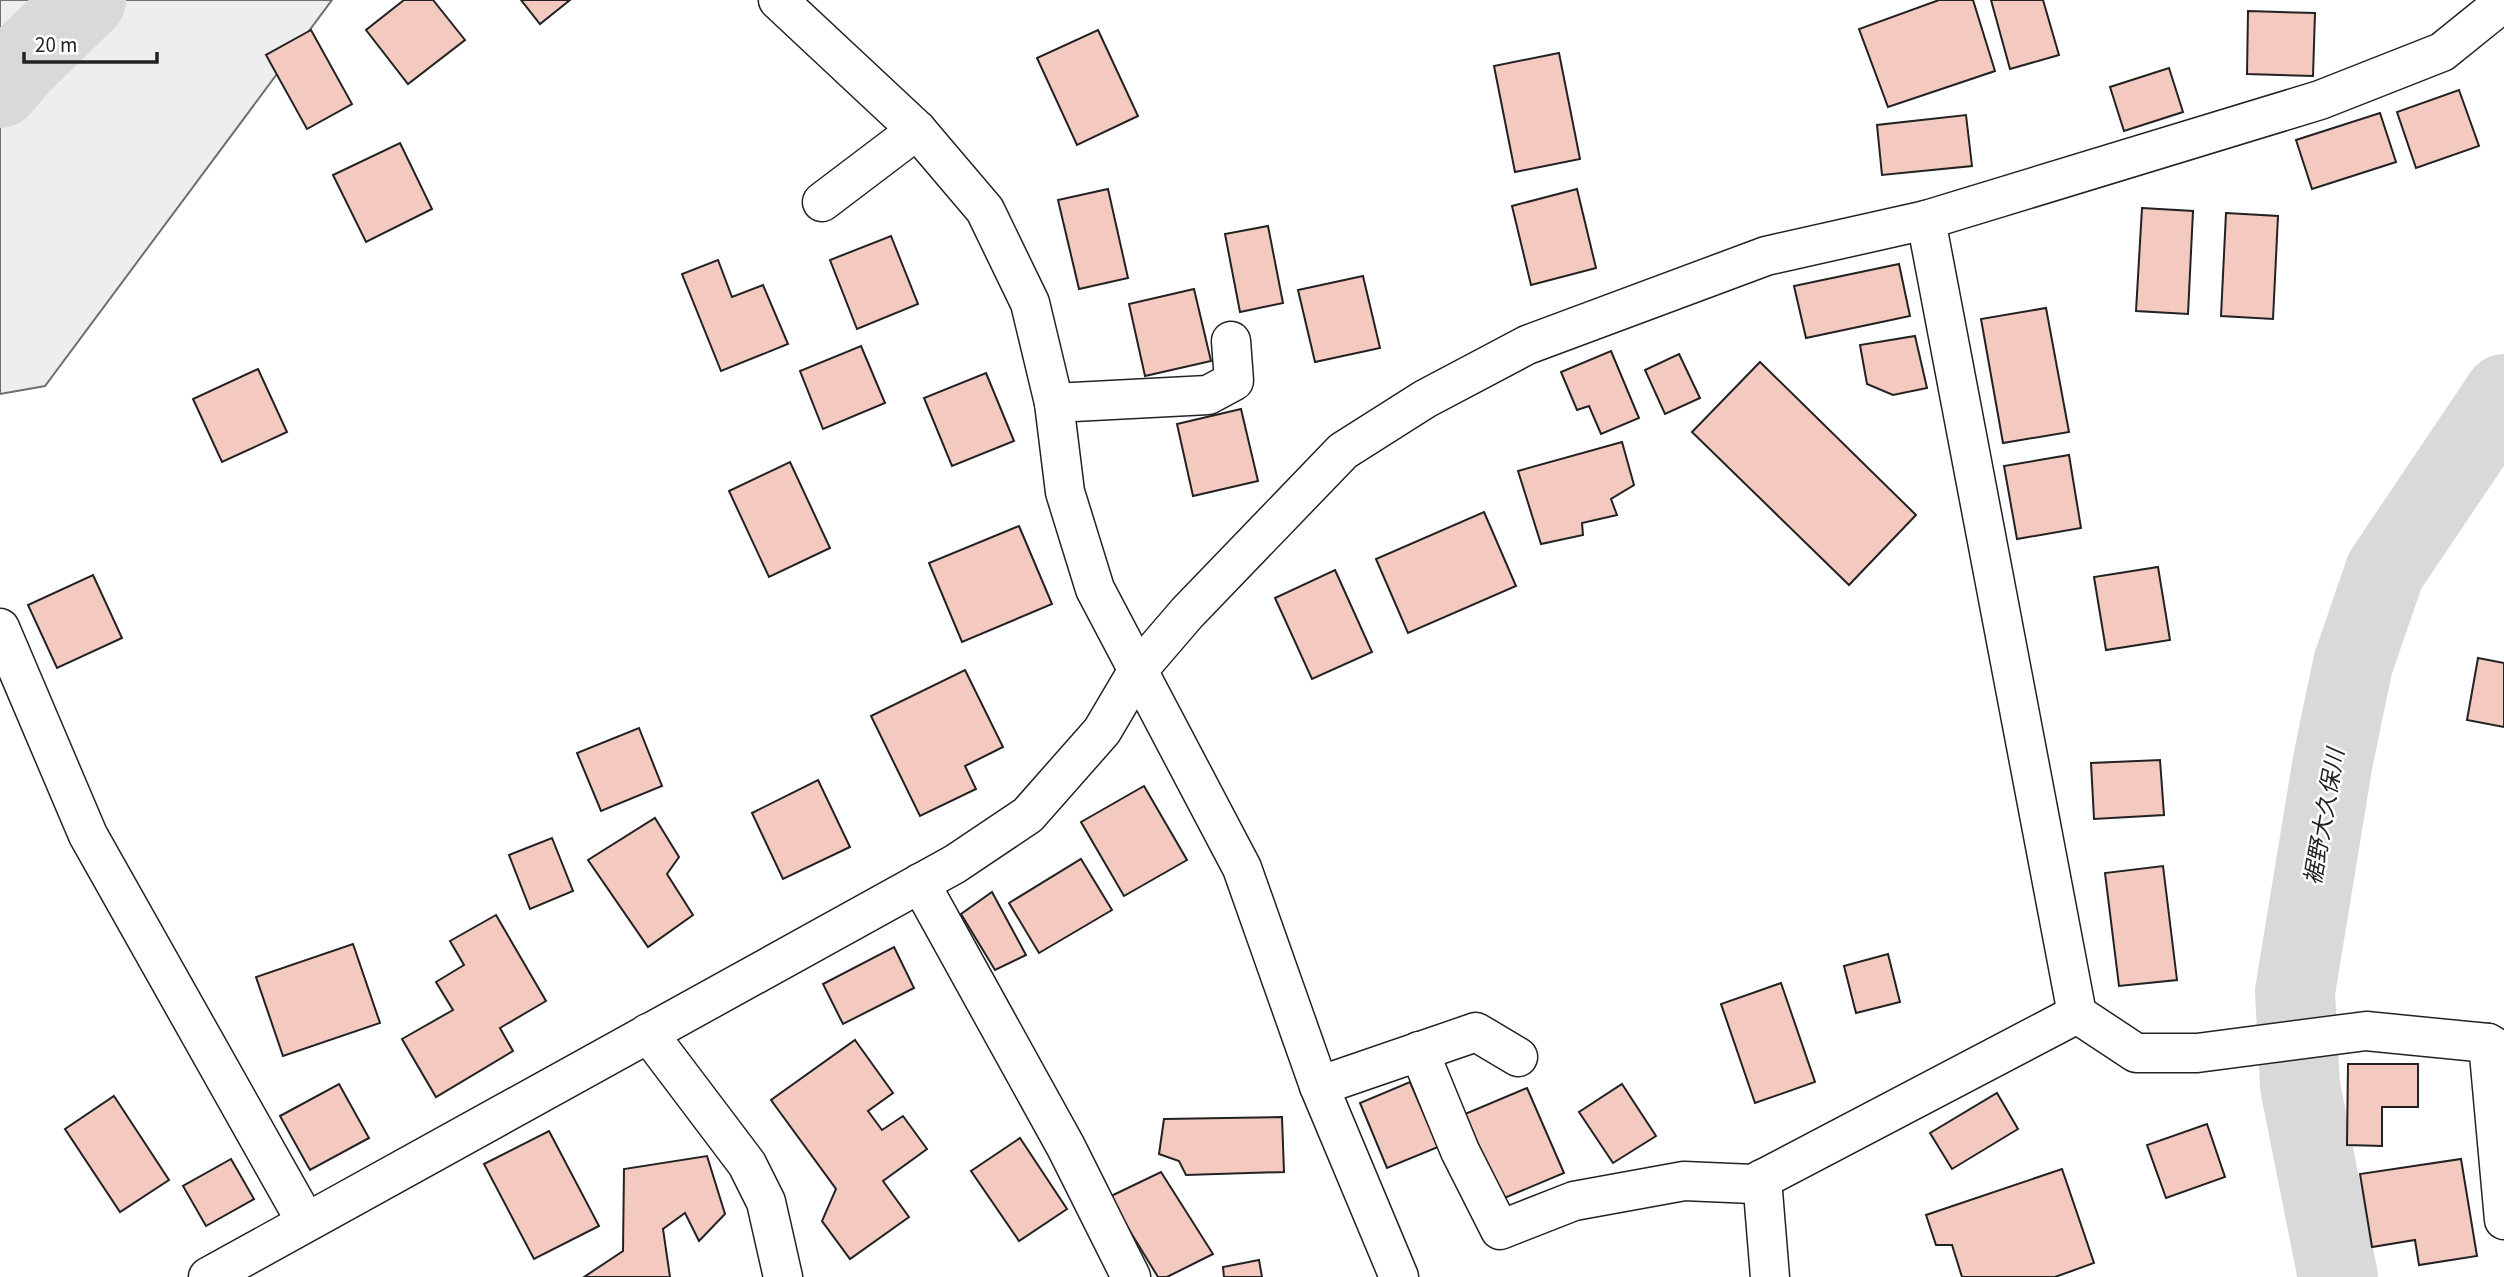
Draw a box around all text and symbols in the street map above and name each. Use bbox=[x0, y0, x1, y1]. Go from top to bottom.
scale bar bbox=[24, 21, 158, 65]
text: 20 m bbox=[35, 30, 77, 60]
water label: 裾野大久保川 bbox=[2296, 743, 2353, 888]

